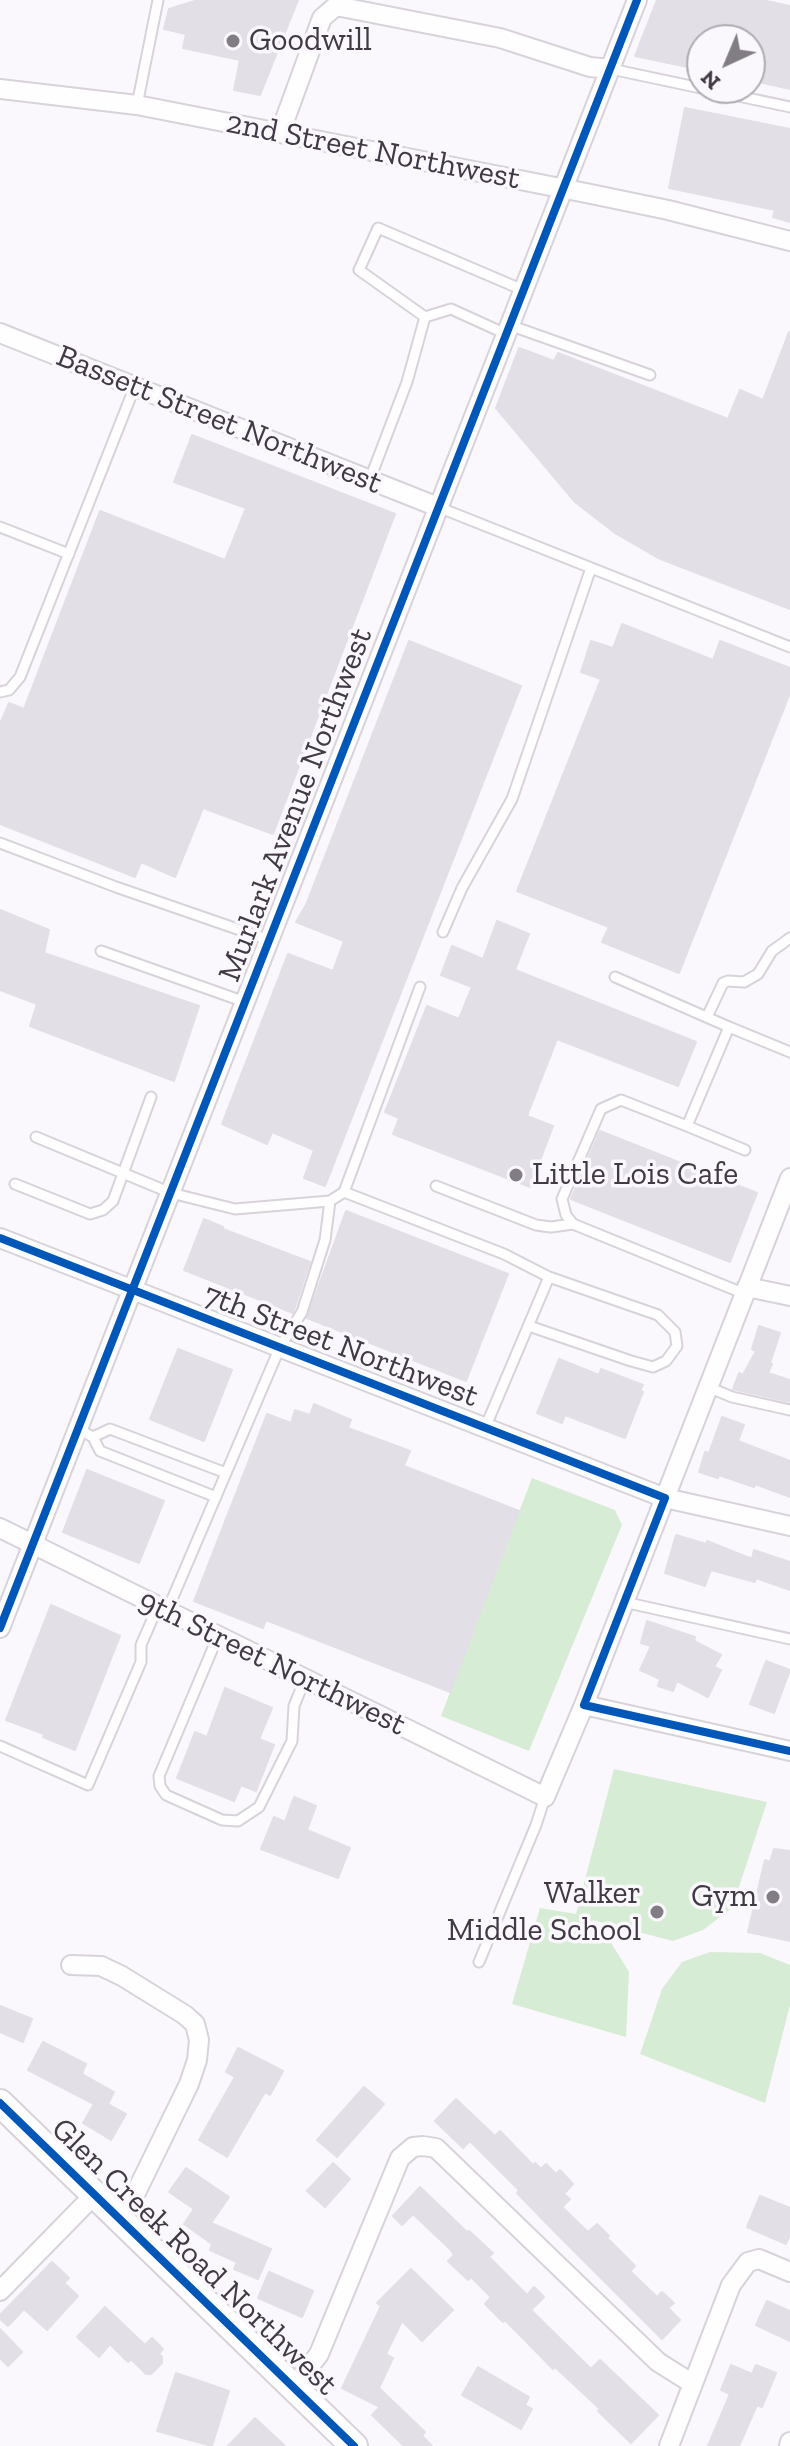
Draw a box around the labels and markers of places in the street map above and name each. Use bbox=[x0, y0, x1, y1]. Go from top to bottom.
place label: Goodwill bbox=[249, 22, 372, 60]
marker: Goodwill bbox=[224, 32, 242, 50]
place label: Little Lois Cafe bbox=[532, 1156, 738, 1194]
marker: Little Lois Cafe bbox=[507, 1166, 525, 1184]
place label: Walker Middle School bbox=[447, 1875, 641, 1950]
place label: Gym bbox=[691, 1878, 757, 1916]
marker: Gym bbox=[764, 1888, 782, 1906]
marker: Walker Middle School bbox=[648, 1903, 666, 1921]

